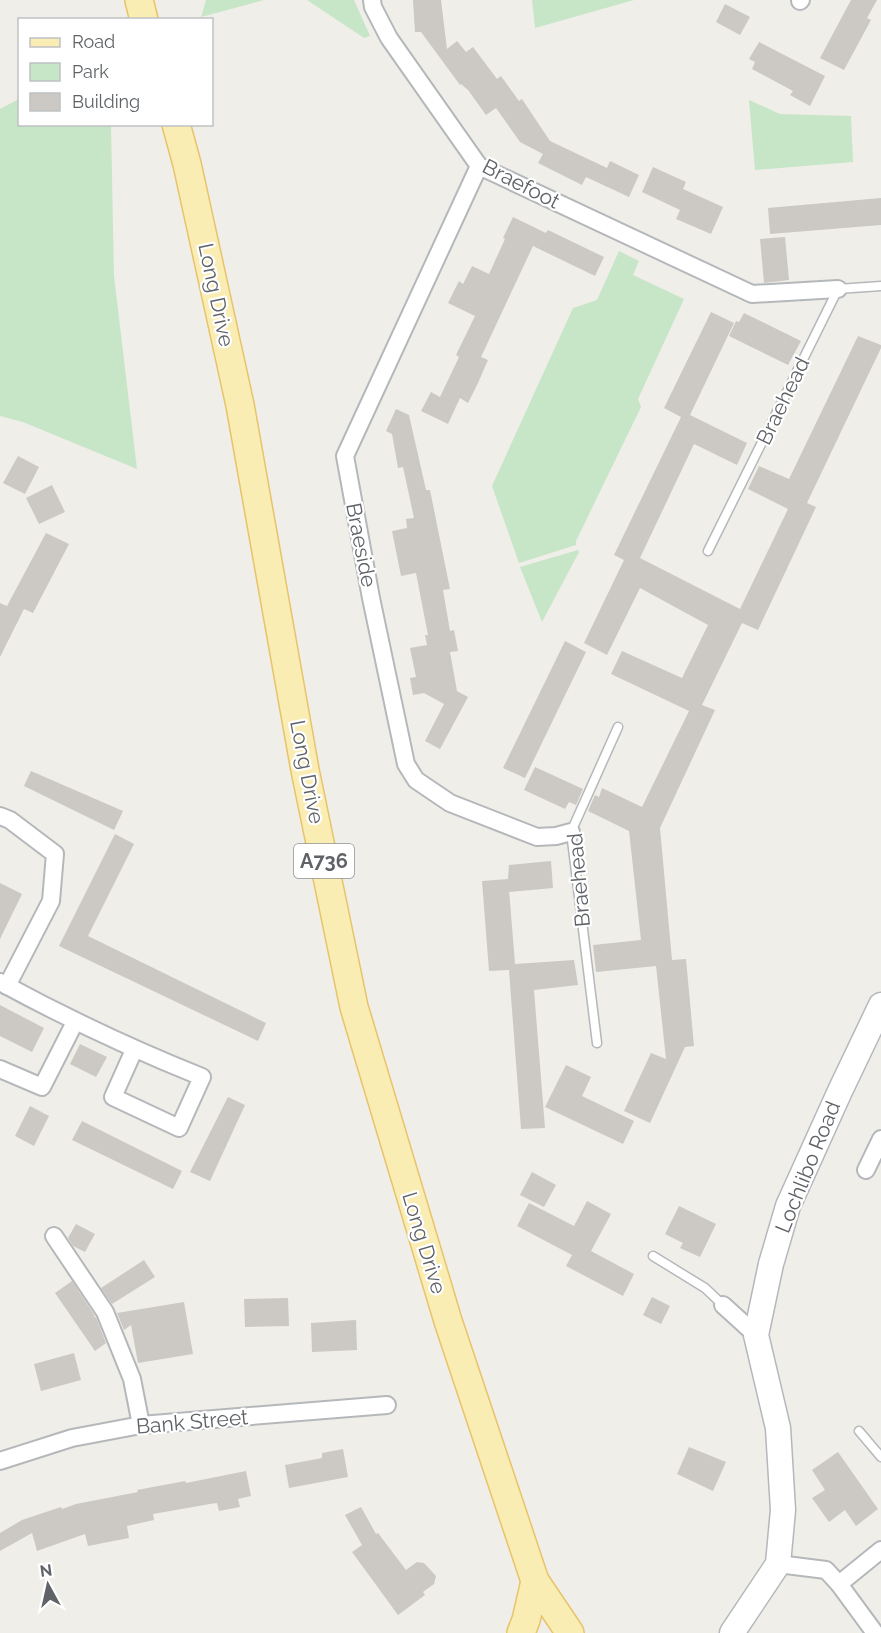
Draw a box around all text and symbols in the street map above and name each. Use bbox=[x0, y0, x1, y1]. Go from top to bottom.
legend bbox=[18, 18, 213, 126]
text: Road bbox=[72, 31, 115, 52]
text: Park bbox=[72, 61, 109, 82]
text: Building bbox=[72, 91, 140, 112]
street label: Braefoot bbox=[478, 153, 564, 214]
street label: Long Drive bbox=[193, 241, 240, 349]
street label: Braehead bbox=[751, 353, 814, 449]
street label: Braeside bbox=[341, 501, 382, 589]
street label: Long Drive bbox=[285, 718, 330, 826]
street label: Braehead bbox=[562, 832, 595, 928]
road number: A736 bbox=[294, 844, 354, 878]
street label: Lochlibo Road bbox=[770, 1097, 845, 1236]
street label: Long Drive bbox=[397, 1189, 452, 1297]
street label: Bank Street bbox=[135, 1404, 249, 1439]
north arrow bbox=[18, 1555, 78, 1615]
text: N bbox=[39, 1560, 53, 1581]

